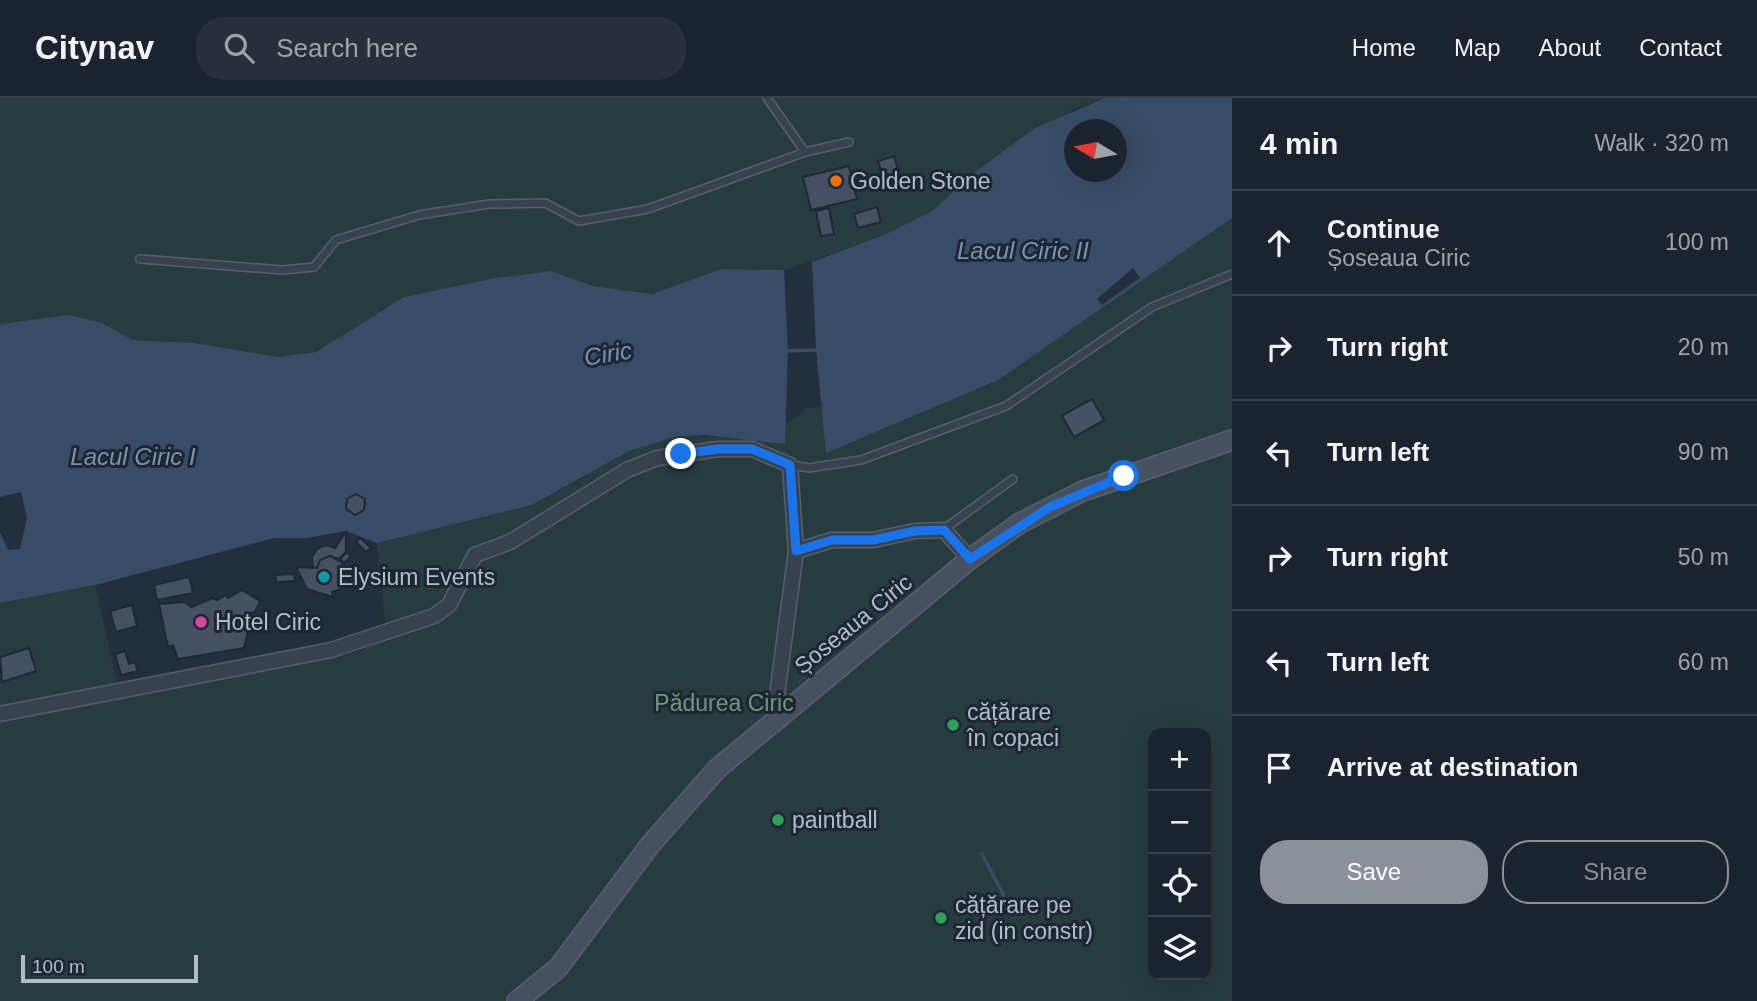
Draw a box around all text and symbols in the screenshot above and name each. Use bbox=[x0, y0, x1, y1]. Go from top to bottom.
search box bbox=[196, 17, 686, 80]
text: Citynav bbox=[35, 29, 154, 66]
icon: search bbox=[220, 29, 258, 67]
text: Search here bbox=[276, 33, 418, 63]
text: Home bbox=[1352, 34, 1416, 61]
text: Map bbox=[1454, 34, 1501, 61]
text: About bbox=[1539, 34, 1601, 61]
text: Contact bbox=[1639, 34, 1722, 61]
north arrow bbox=[1064, 119, 1127, 182]
text: 4 min bbox=[1260, 127, 1338, 160]
text: Walk · 320 m bbox=[1594, 130, 1729, 156]
place label: Golden Stone bbox=[850, 168, 991, 194]
marker: Golden Stone bbox=[828, 173, 844, 189]
text: Continue bbox=[1327, 214, 1440, 244]
icon: ahead bbox=[1260, 224, 1298, 262]
text: 100 m bbox=[1665, 229, 1729, 255]
water label: Lacul Ciric II bbox=[957, 237, 1089, 264]
text: Șoseaua Ciric bbox=[1327, 245, 1470, 271]
icon: right bbox=[1260, 329, 1298, 367]
text: Turn right bbox=[1327, 332, 1448, 362]
text: 20 m bbox=[1678, 334, 1729, 360]
water label: Ciric bbox=[582, 336, 634, 371]
icon: left bbox=[1260, 434, 1298, 472]
text: Turn left bbox=[1327, 437, 1429, 467]
route end bbox=[665, 438, 696, 469]
text: 90 m bbox=[1678, 439, 1729, 465]
water label: Lacul Ciric I bbox=[70, 443, 196, 470]
route start bbox=[1108, 460, 1139, 491]
icon: right bbox=[1260, 539, 1298, 577]
text: Turn right bbox=[1327, 542, 1448, 572]
text: 50 m bbox=[1678, 544, 1729, 570]
place label: Elysium Events bbox=[338, 564, 495, 590]
marker: Elysium Events bbox=[316, 569, 332, 585]
street label: Șoseaua Ciric bbox=[789, 569, 917, 679]
place label: Hotel Ciric bbox=[215, 609, 321, 635]
marker: Hotel Ciric bbox=[193, 614, 209, 630]
icon: left bbox=[1260, 644, 1298, 682]
text: Turn left bbox=[1327, 647, 1429, 677]
text: 60 m bbox=[1678, 649, 1729, 675]
park label: Pădurea Ciric bbox=[654, 690, 794, 716]
place label: cățărare în copaci bbox=[966, 699, 1059, 751]
marker: cățărare în copaci bbox=[945, 717, 961, 733]
map controls bbox=[1148, 728, 1211, 980]
button: + bbox=[1148, 728, 1211, 791]
icon: arrive bbox=[1260, 749, 1298, 787]
text: Arrive at destination bbox=[1327, 752, 1578, 782]
button: − bbox=[1148, 791, 1211, 854]
place label: paintball bbox=[792, 807, 878, 833]
marker: paintball bbox=[770, 812, 786, 828]
button: Save bbox=[1260, 840, 1488, 904]
button: Share bbox=[1502, 840, 1729, 904]
button: locate bbox=[1148, 854, 1211, 917]
place label: cățărare pe zid (in constr) bbox=[955, 892, 1093, 944]
marker: cățărare pe zid (in constr) bbox=[933, 910, 949, 926]
button: layers bbox=[1148, 917, 1211, 980]
scale bar bbox=[21, 952, 198, 984]
text: 100 m bbox=[32, 956, 85, 977]

